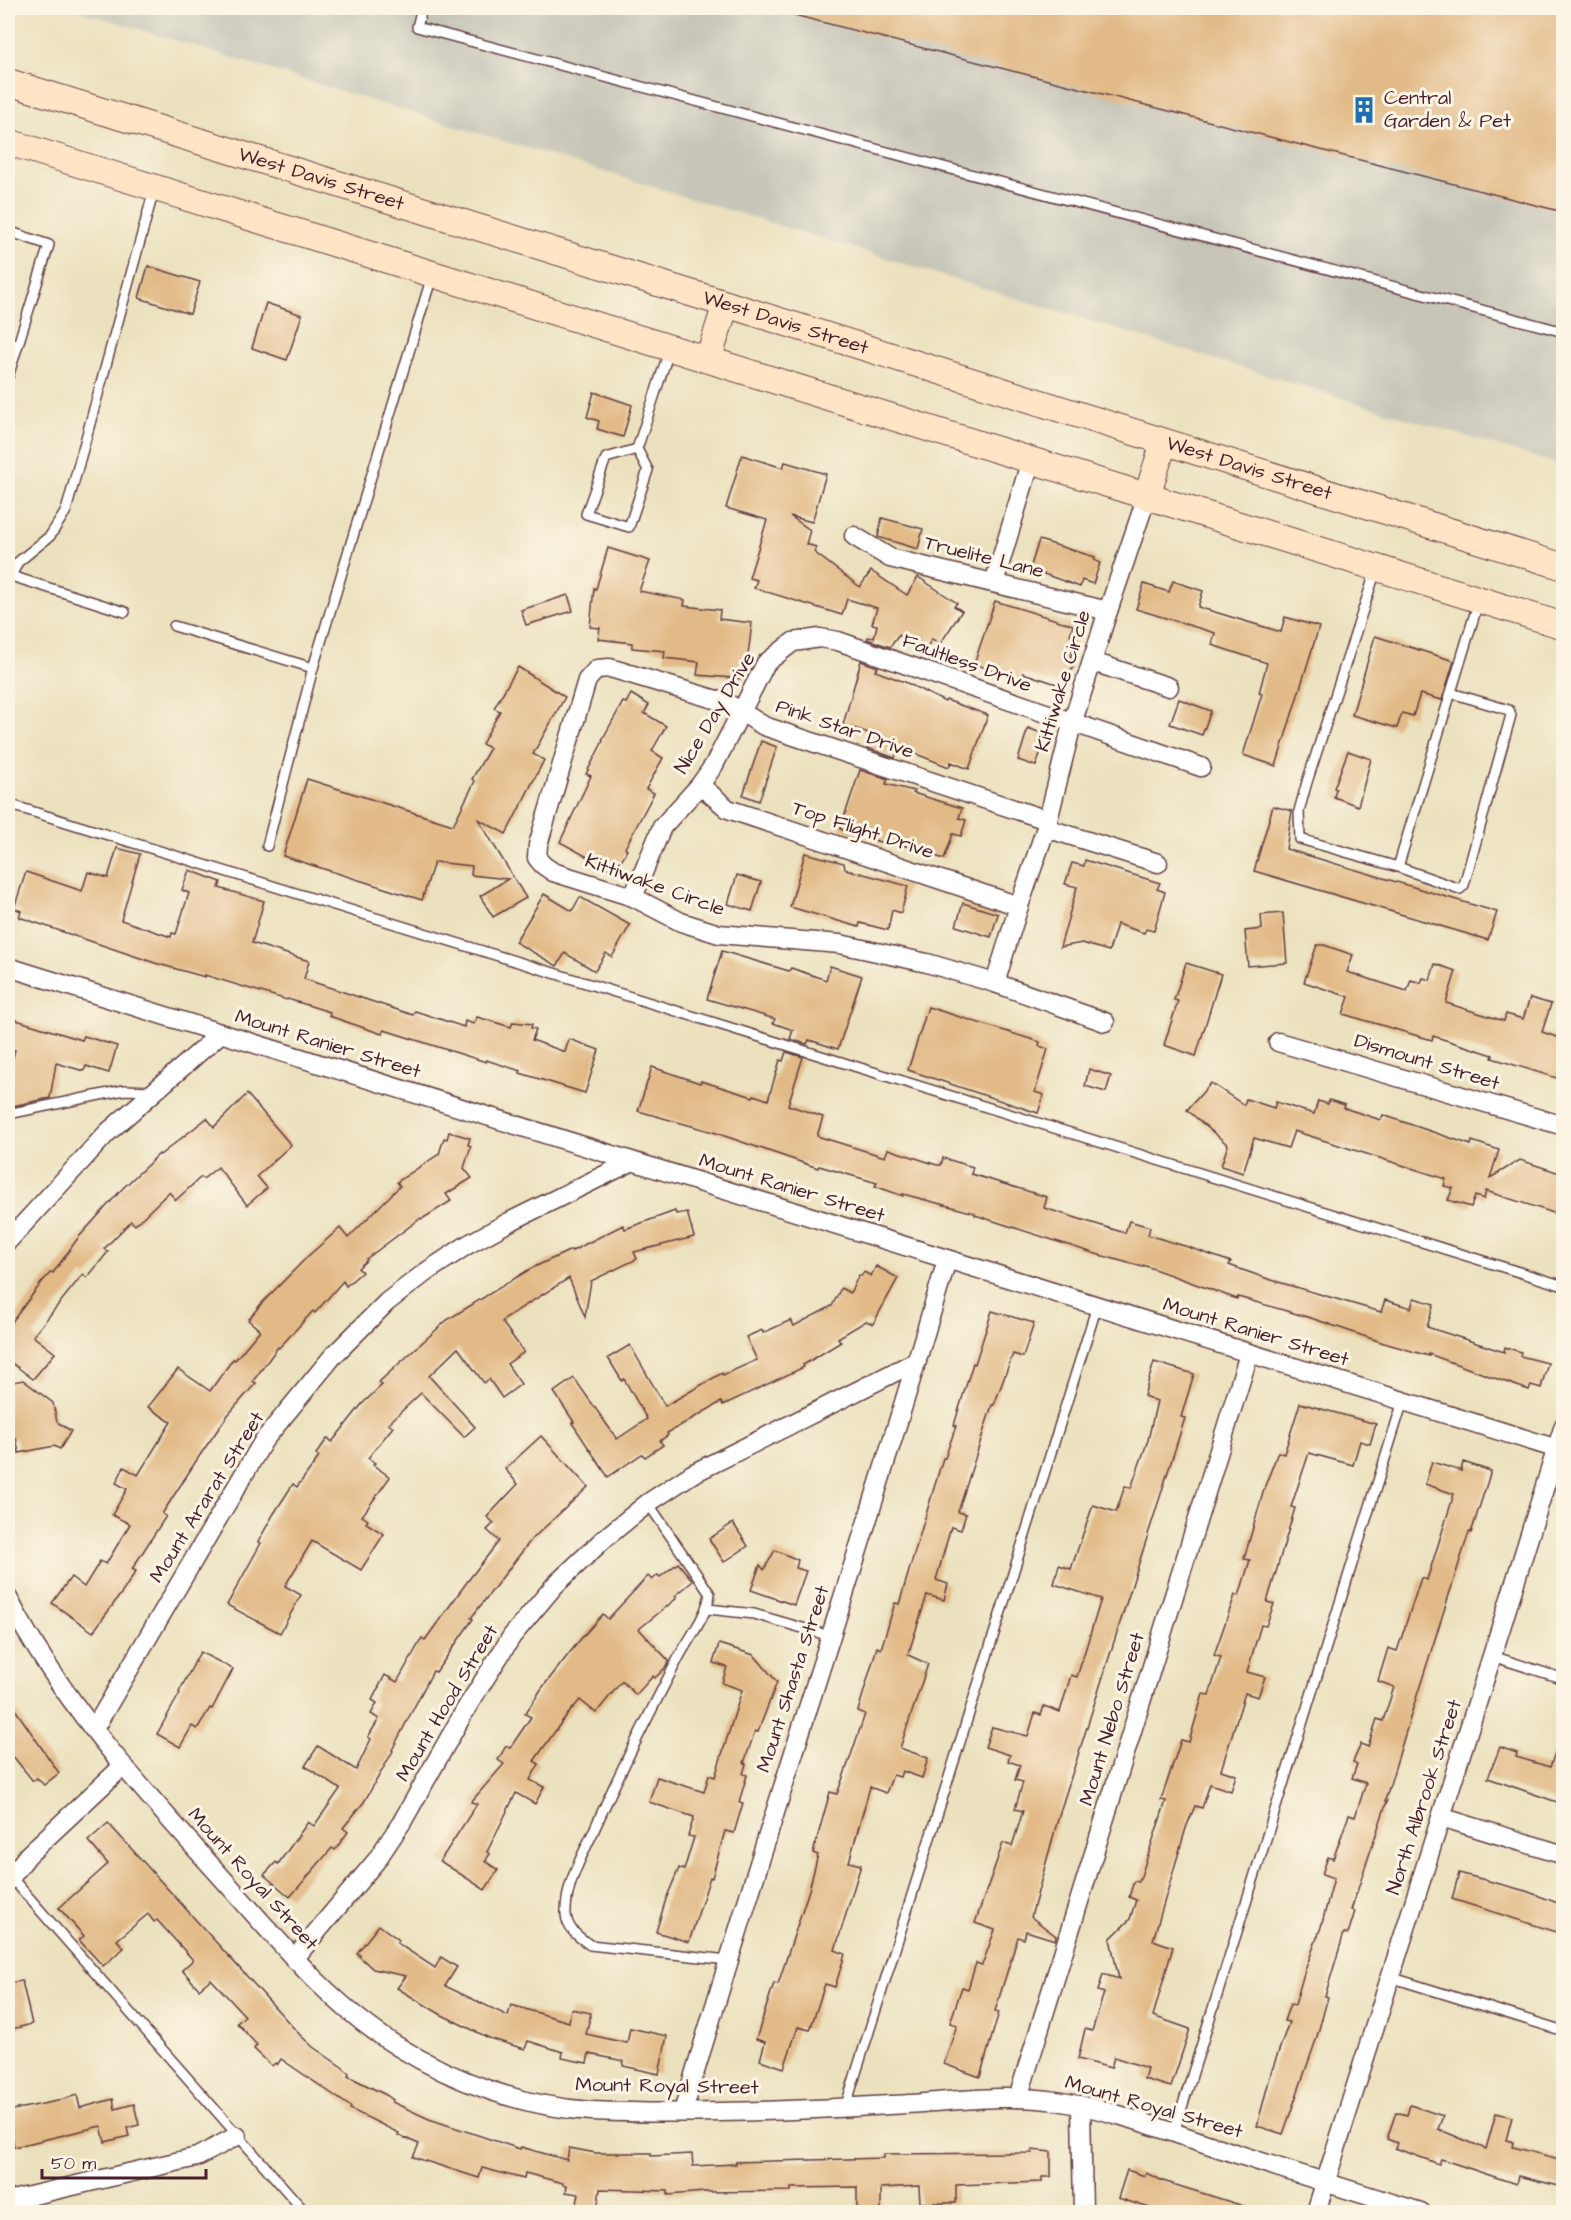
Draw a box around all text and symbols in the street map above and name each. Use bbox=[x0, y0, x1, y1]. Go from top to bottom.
place label: Central Garden & Pet bbox=[1384, 84, 1511, 135]
building icon: Central Garden & Pet bbox=[1349, 95, 1379, 125]
street label: West Davis Street bbox=[235, 140, 408, 218]
street label: West Davis Street bbox=[699, 284, 872, 362]
street label: West Davis Street bbox=[1163, 429, 1336, 507]
street label: Truelite Lane bbox=[921, 529, 1047, 585]
street label: Kittiwake Circle bbox=[1028, 607, 1098, 755]
street label: Faultless Drive bbox=[898, 627, 1036, 699]
street label: Nice Day Drive bbox=[668, 647, 763, 780]
street label: Pink Star Drive bbox=[772, 692, 918, 766]
street label: Top Flight Drive bbox=[788, 794, 938, 867]
street label: Kittiwake Circle bbox=[581, 847, 729, 923]
street label: Mount Ranier Street bbox=[232, 1002, 424, 1086]
street label: Dismount Street bbox=[1351, 1027, 1503, 1097]
street label: Mount Ranier Street bbox=[696, 1146, 888, 1230]
street label: Mount Ranier Street bbox=[1160, 1290, 1352, 1374]
street label: Mount Ararat Street bbox=[143, 1406, 271, 1588]
street label: Mount Shasta Street bbox=[750, 1582, 836, 1776]
street label: Mount Hood Street bbox=[389, 1619, 505, 1787]
street label: Mount Nebo Street bbox=[1072, 1629, 1152, 1809]
street label: North Albrook Street bbox=[1379, 1696, 1469, 1898]
street label: Mount Royal Street bbox=[180, 1801, 325, 1957]
street label: Mount Royal Street bbox=[1062, 2068, 1246, 2147]
street label: Mount Royal Street bbox=[575, 2070, 759, 2103]
scale bar bbox=[42, 2142, 206, 2180]
text: 50 m bbox=[51, 2151, 96, 2176]

